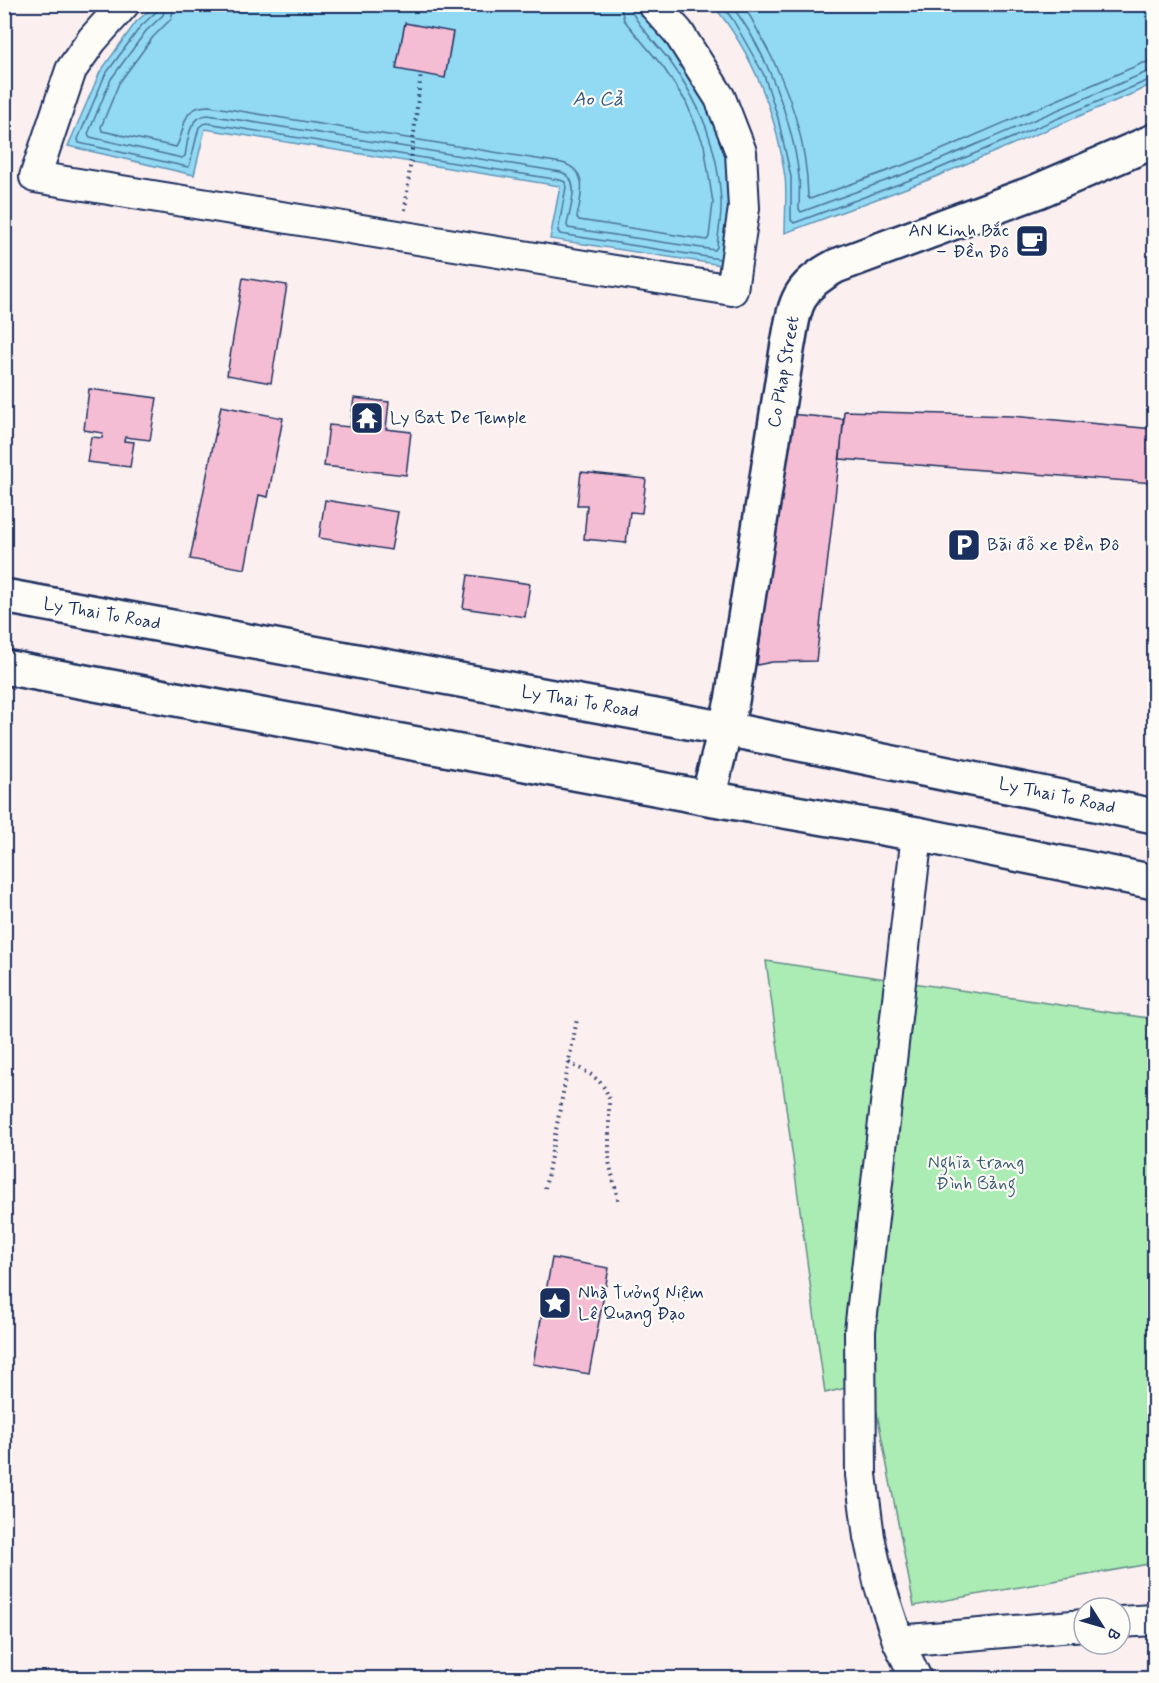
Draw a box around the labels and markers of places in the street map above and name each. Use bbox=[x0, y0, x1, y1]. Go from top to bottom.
place label: AN Kinh Bắc – Đền Đô bbox=[909, 219, 1009, 264]
cafe icon: AN Kinh Bắc – Đền Đô bbox=[1014, 223, 1050, 259]
temple icon: Ly Bat De Temple bbox=[349, 400, 385, 436]
place label: Ly Bat De Temple bbox=[390, 406, 527, 430]
parking icon: Bãi đỗ xe Đền Đô bbox=[946, 527, 982, 563]
place label: Bãi đỗ xe Đền Đô bbox=[987, 533, 1119, 557]
place label: Nhà Tưởng Niệm Lê Quang Đạo bbox=[578, 1281, 704, 1327]
place icon: Nhà Tưởng Niệm Lê Quang Đạo bbox=[537, 1285, 573, 1321]

